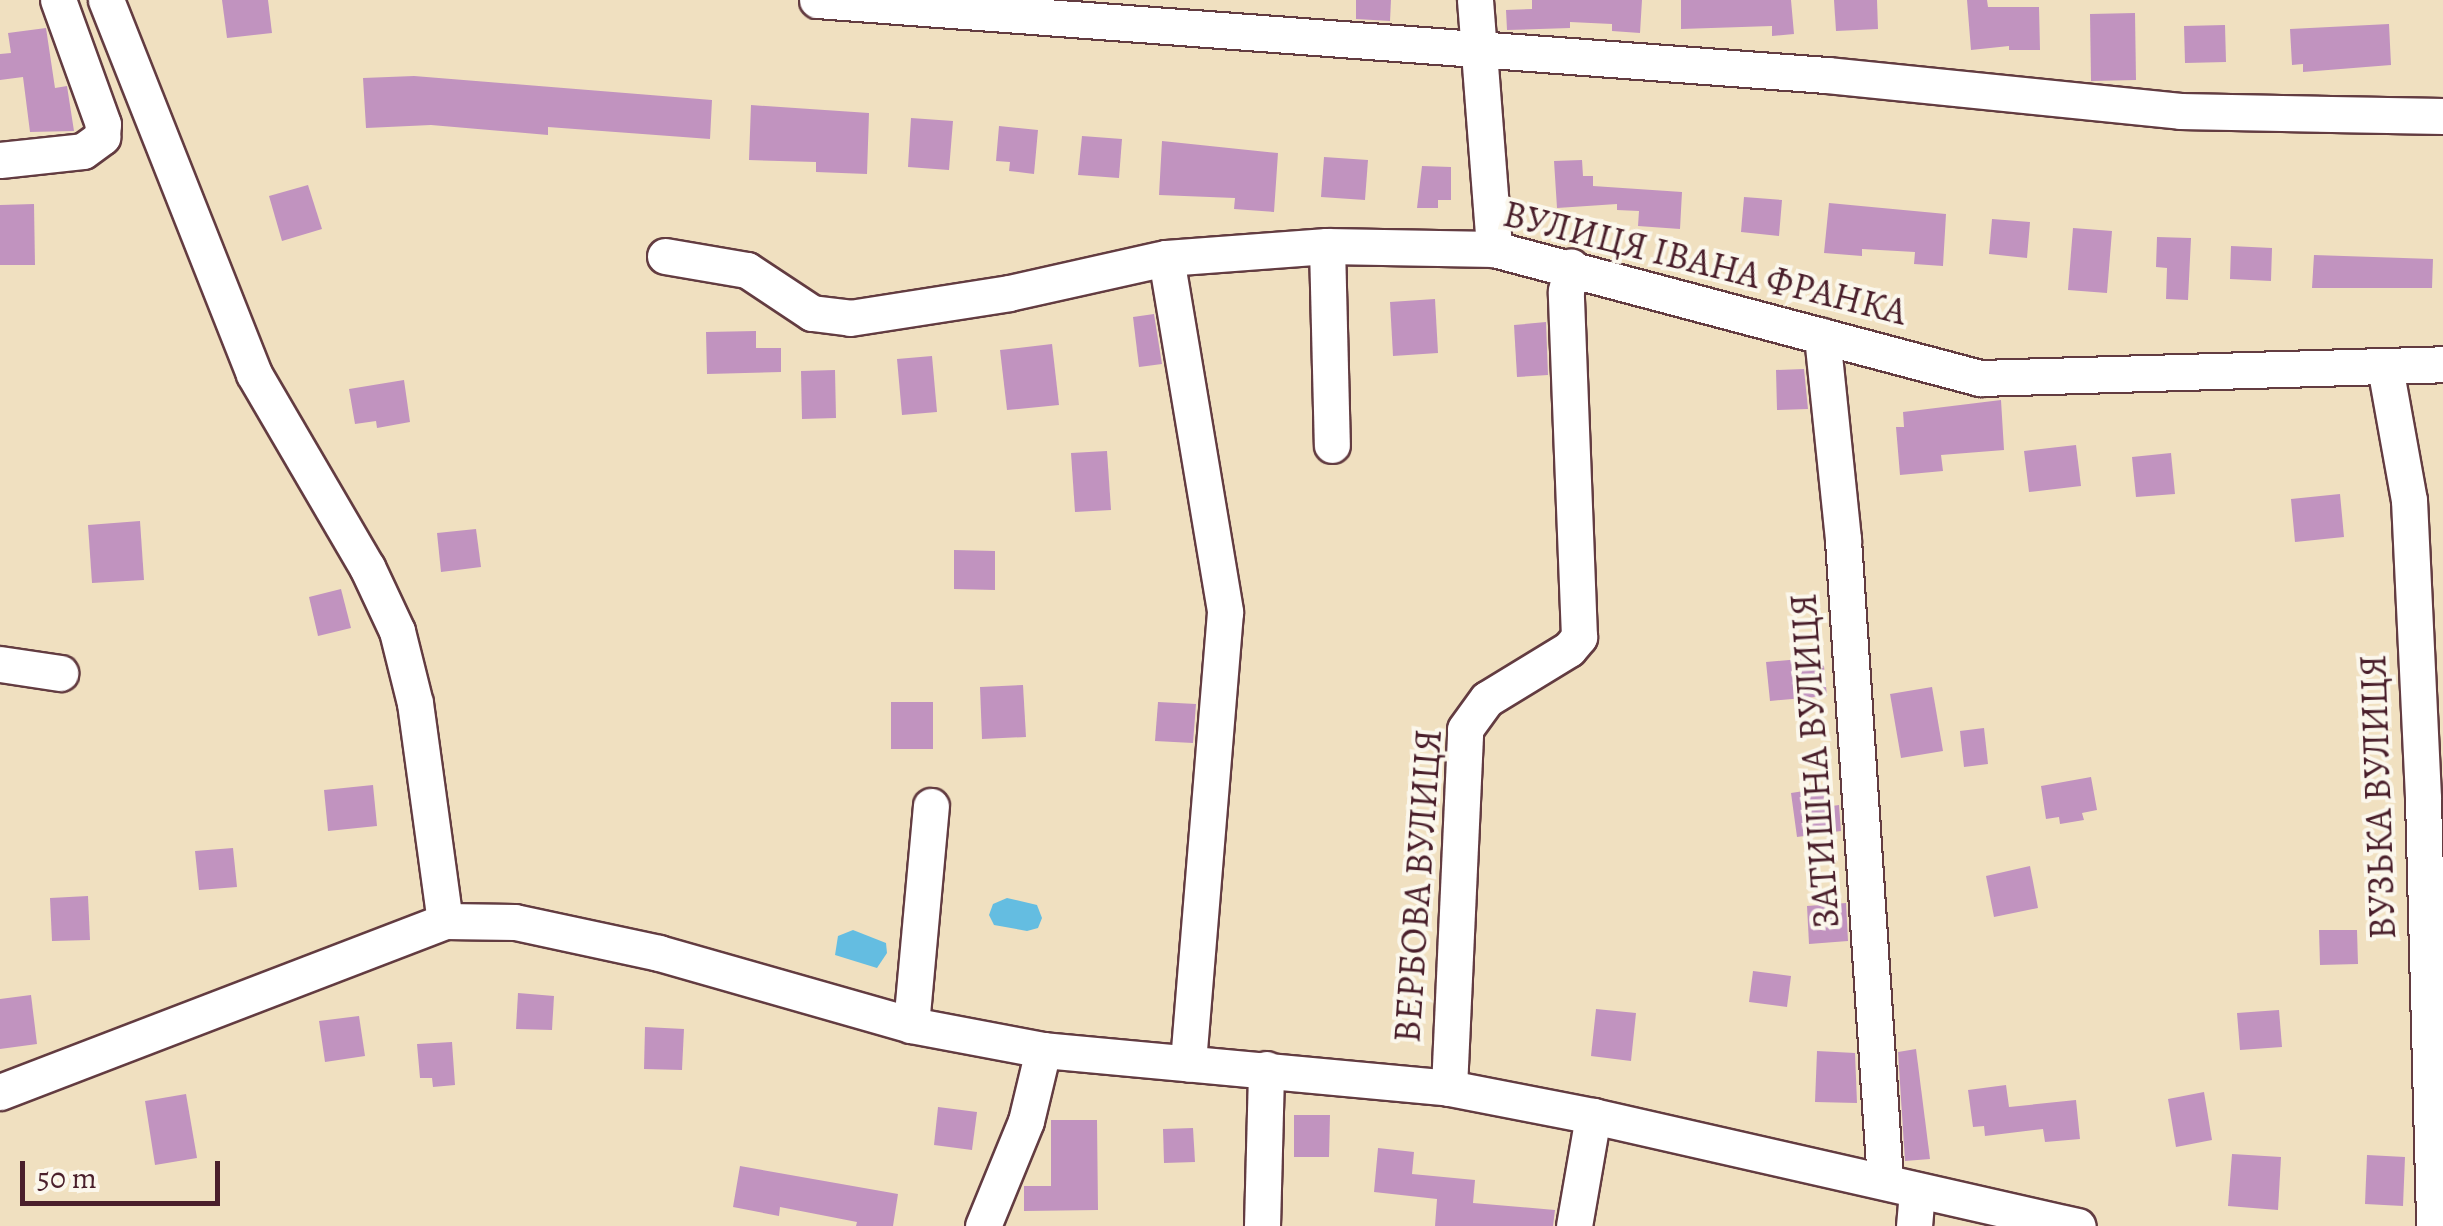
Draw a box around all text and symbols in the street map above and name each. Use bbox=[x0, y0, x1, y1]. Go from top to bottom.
street label: ВУЛИЦЯ ІВАНА ФРАНКА bbox=[1498, 191, 1912, 335]
street label: ЗАТИШНА ВУЛИЦЯ bbox=[1781, 592, 1849, 930]
street label: ВУЗЬКА ВУЛИЦЯ bbox=[2350, 654, 2406, 940]
street label: ВЕРБОВА ВУЛИЦЯ bbox=[1384, 728, 1452, 1044]
scale bar bbox=[25, 1141, 225, 1203]
text: 50 m bbox=[37, 1158, 97, 1198]

